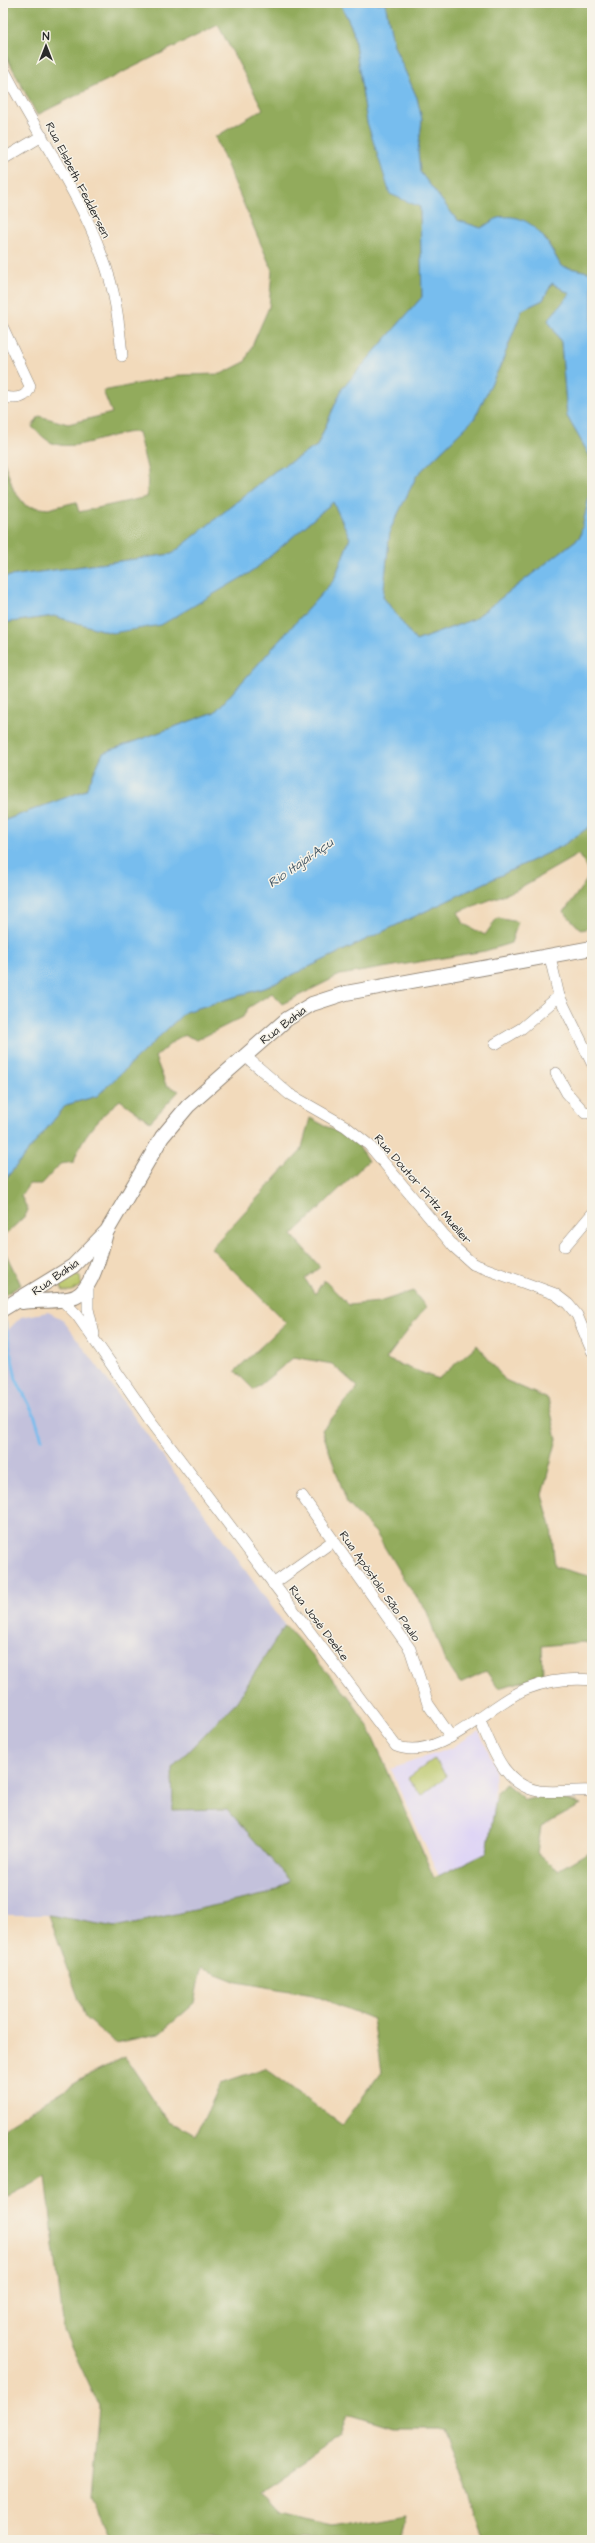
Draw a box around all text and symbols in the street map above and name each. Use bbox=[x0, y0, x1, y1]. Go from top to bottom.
north arrow bbox=[26, 26, 66, 66]
text: N bbox=[43, 29, 50, 44]
street label: Rua Elsbeth Feddersen bbox=[41, 119, 114, 241]
water label: Rio Itajaí-Açu bbox=[264, 833, 338, 892]
street label: Rua Bahia bbox=[257, 1002, 310, 1048]
street label: Rua Doutor Fritz Mueller bbox=[370, 1131, 476, 1248]
street label: Rua Bahia bbox=[28, 1255, 82, 1300]
street label: Rua Apóstolo São Paulo bbox=[335, 1528, 424, 1645]
street label: Rua José Deeke bbox=[285, 1582, 353, 1665]

